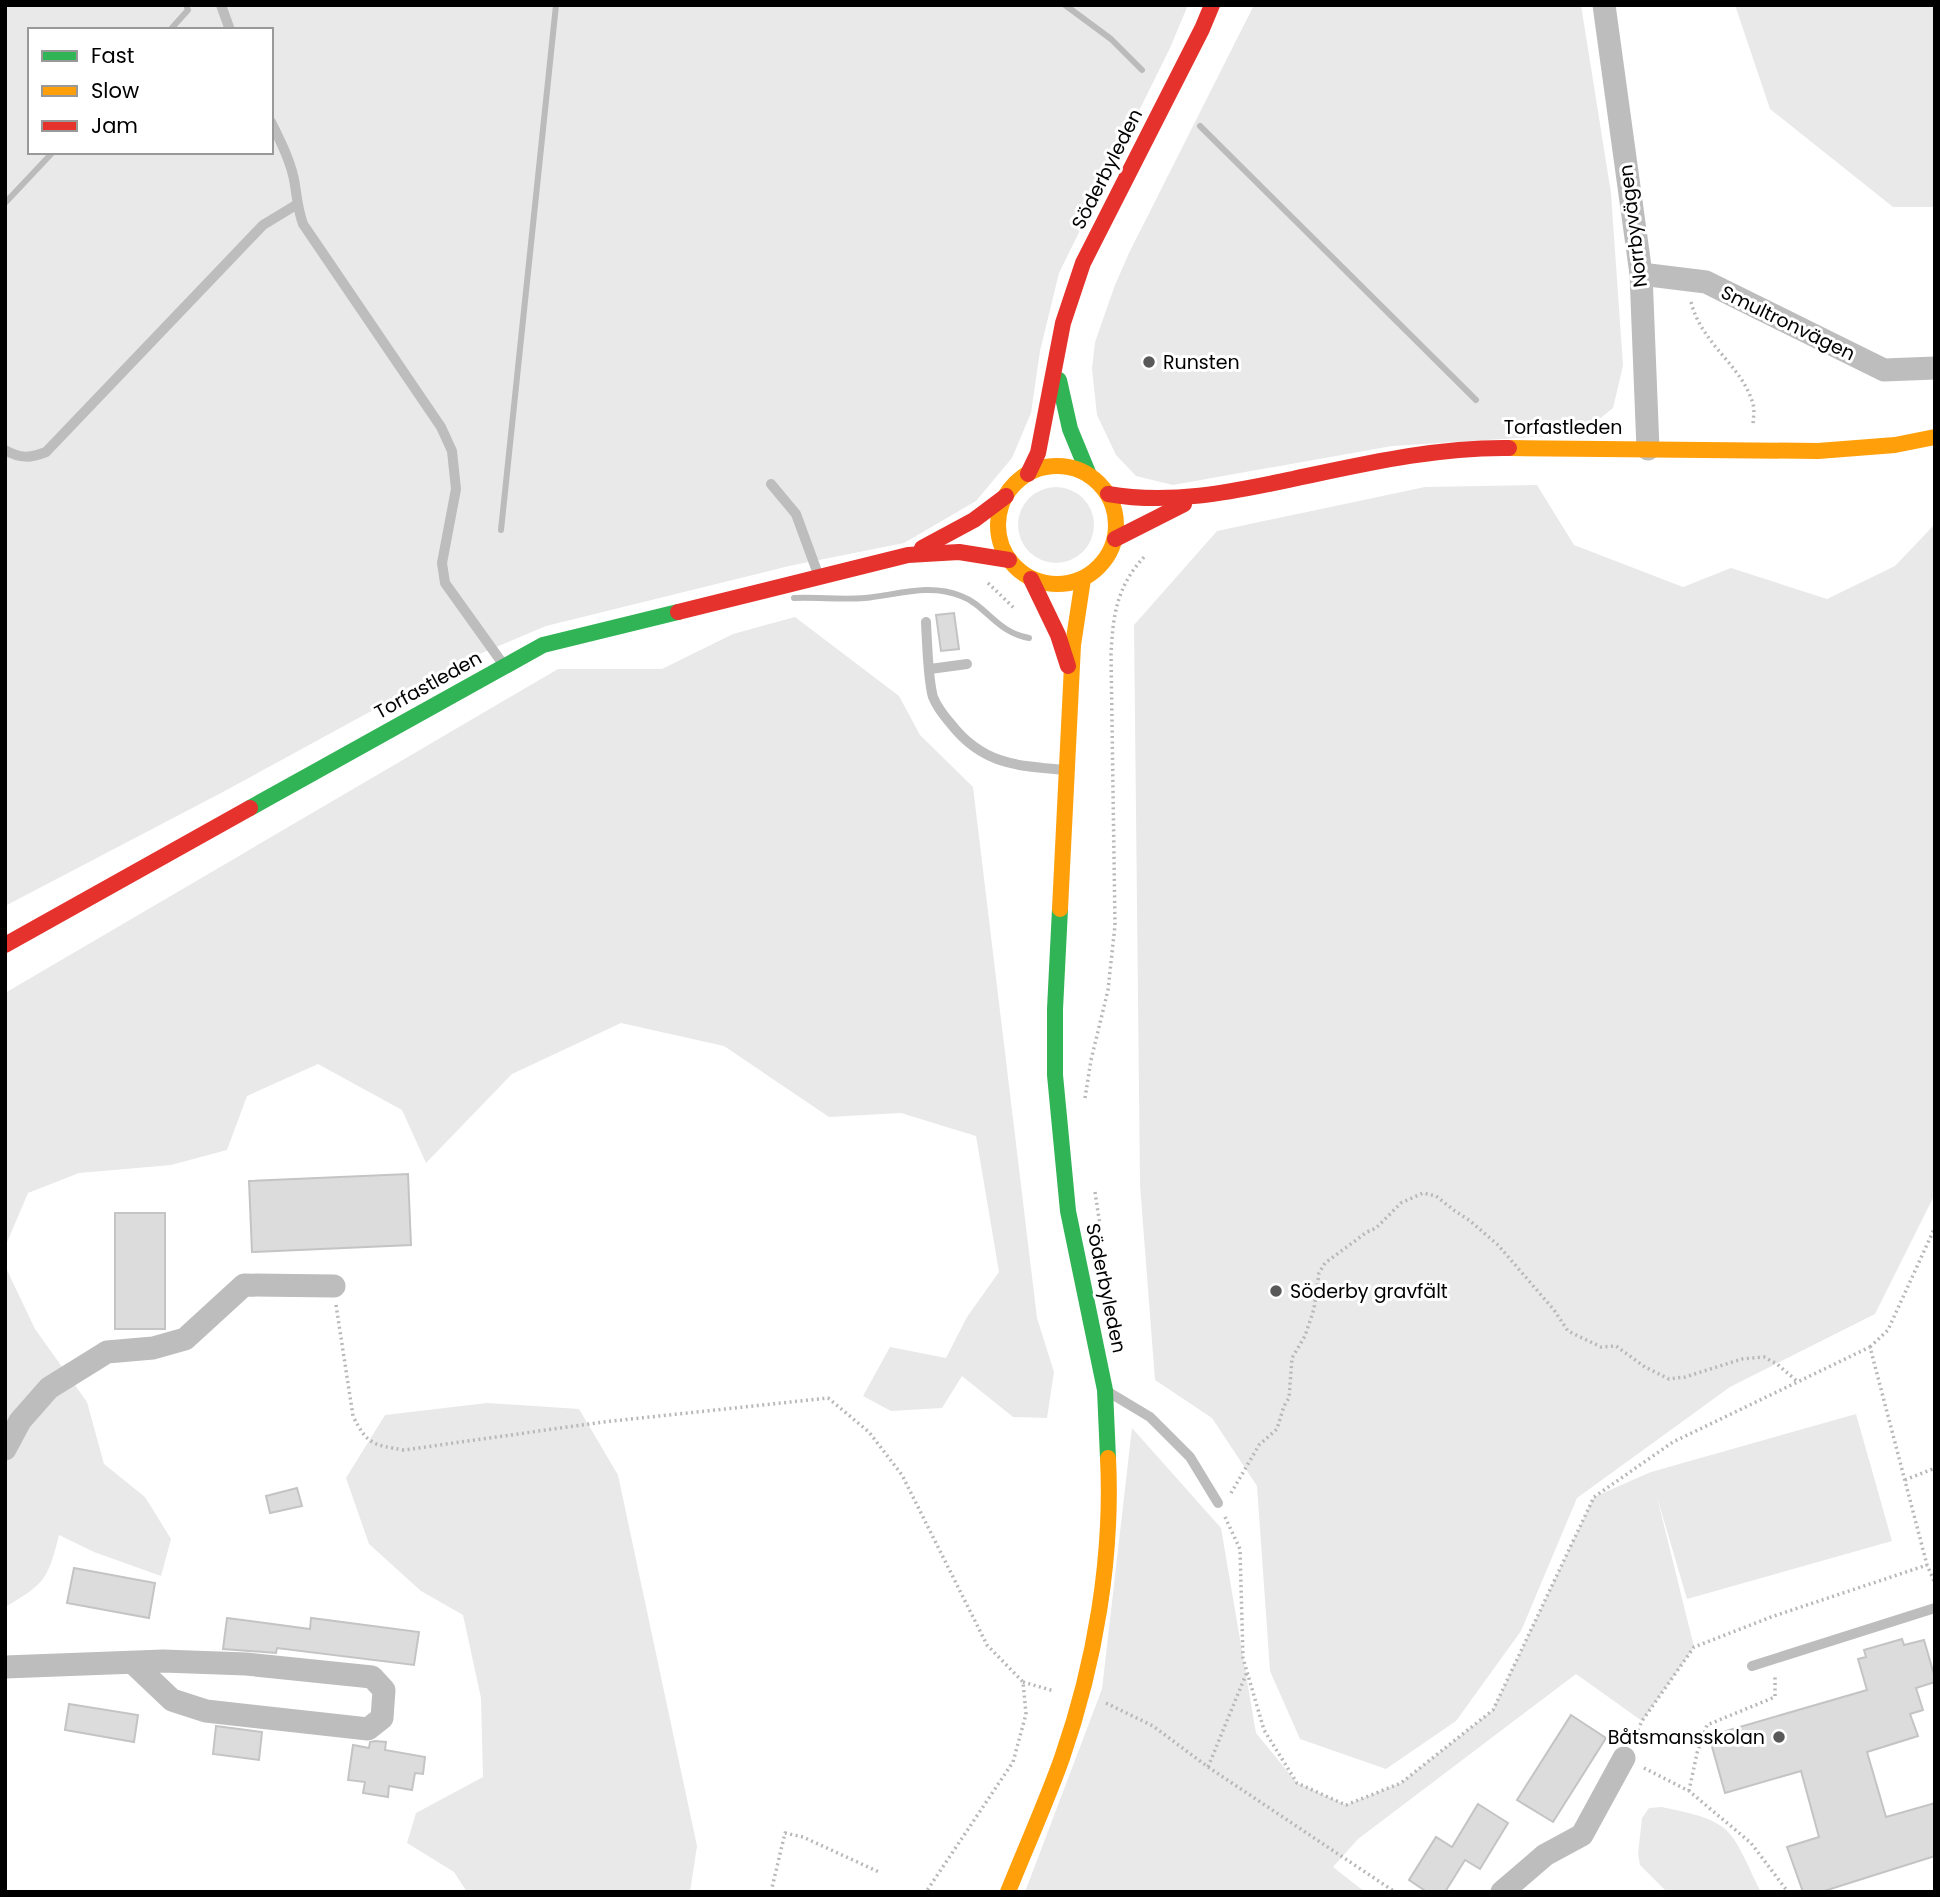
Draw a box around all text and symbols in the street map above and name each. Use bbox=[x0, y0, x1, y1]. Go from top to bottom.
legend bbox=[28, 28, 273, 154]
text: Fast bbox=[91, 41, 134, 70]
text: Slow bbox=[91, 76, 139, 105]
street label: Söderbyleden bbox=[1065, 104, 1149, 234]
text: Jam bbox=[91, 111, 138, 140]
street label: Norrbyvägen bbox=[1612, 163, 1654, 289]
street label: Smultronvägen bbox=[1716, 279, 1860, 367]
place label: Runsten bbox=[1163, 349, 1240, 376]
marker: Runsten bbox=[1141, 354, 1157, 370]
street label: Torfastleden bbox=[1504, 414, 1622, 441]
street label: Torfastleden bbox=[370, 644, 486, 726]
street label: Söderbyleden bbox=[1079, 1221, 1133, 1355]
place label: Söderby gravfält bbox=[1290, 1278, 1448, 1305]
marker: Söderby gravfält bbox=[1268, 1283, 1284, 1299]
place label: Båtsmansskolan bbox=[1608, 1724, 1765, 1751]
marker: Båtsmansskolan bbox=[1771, 1729, 1787, 1745]

